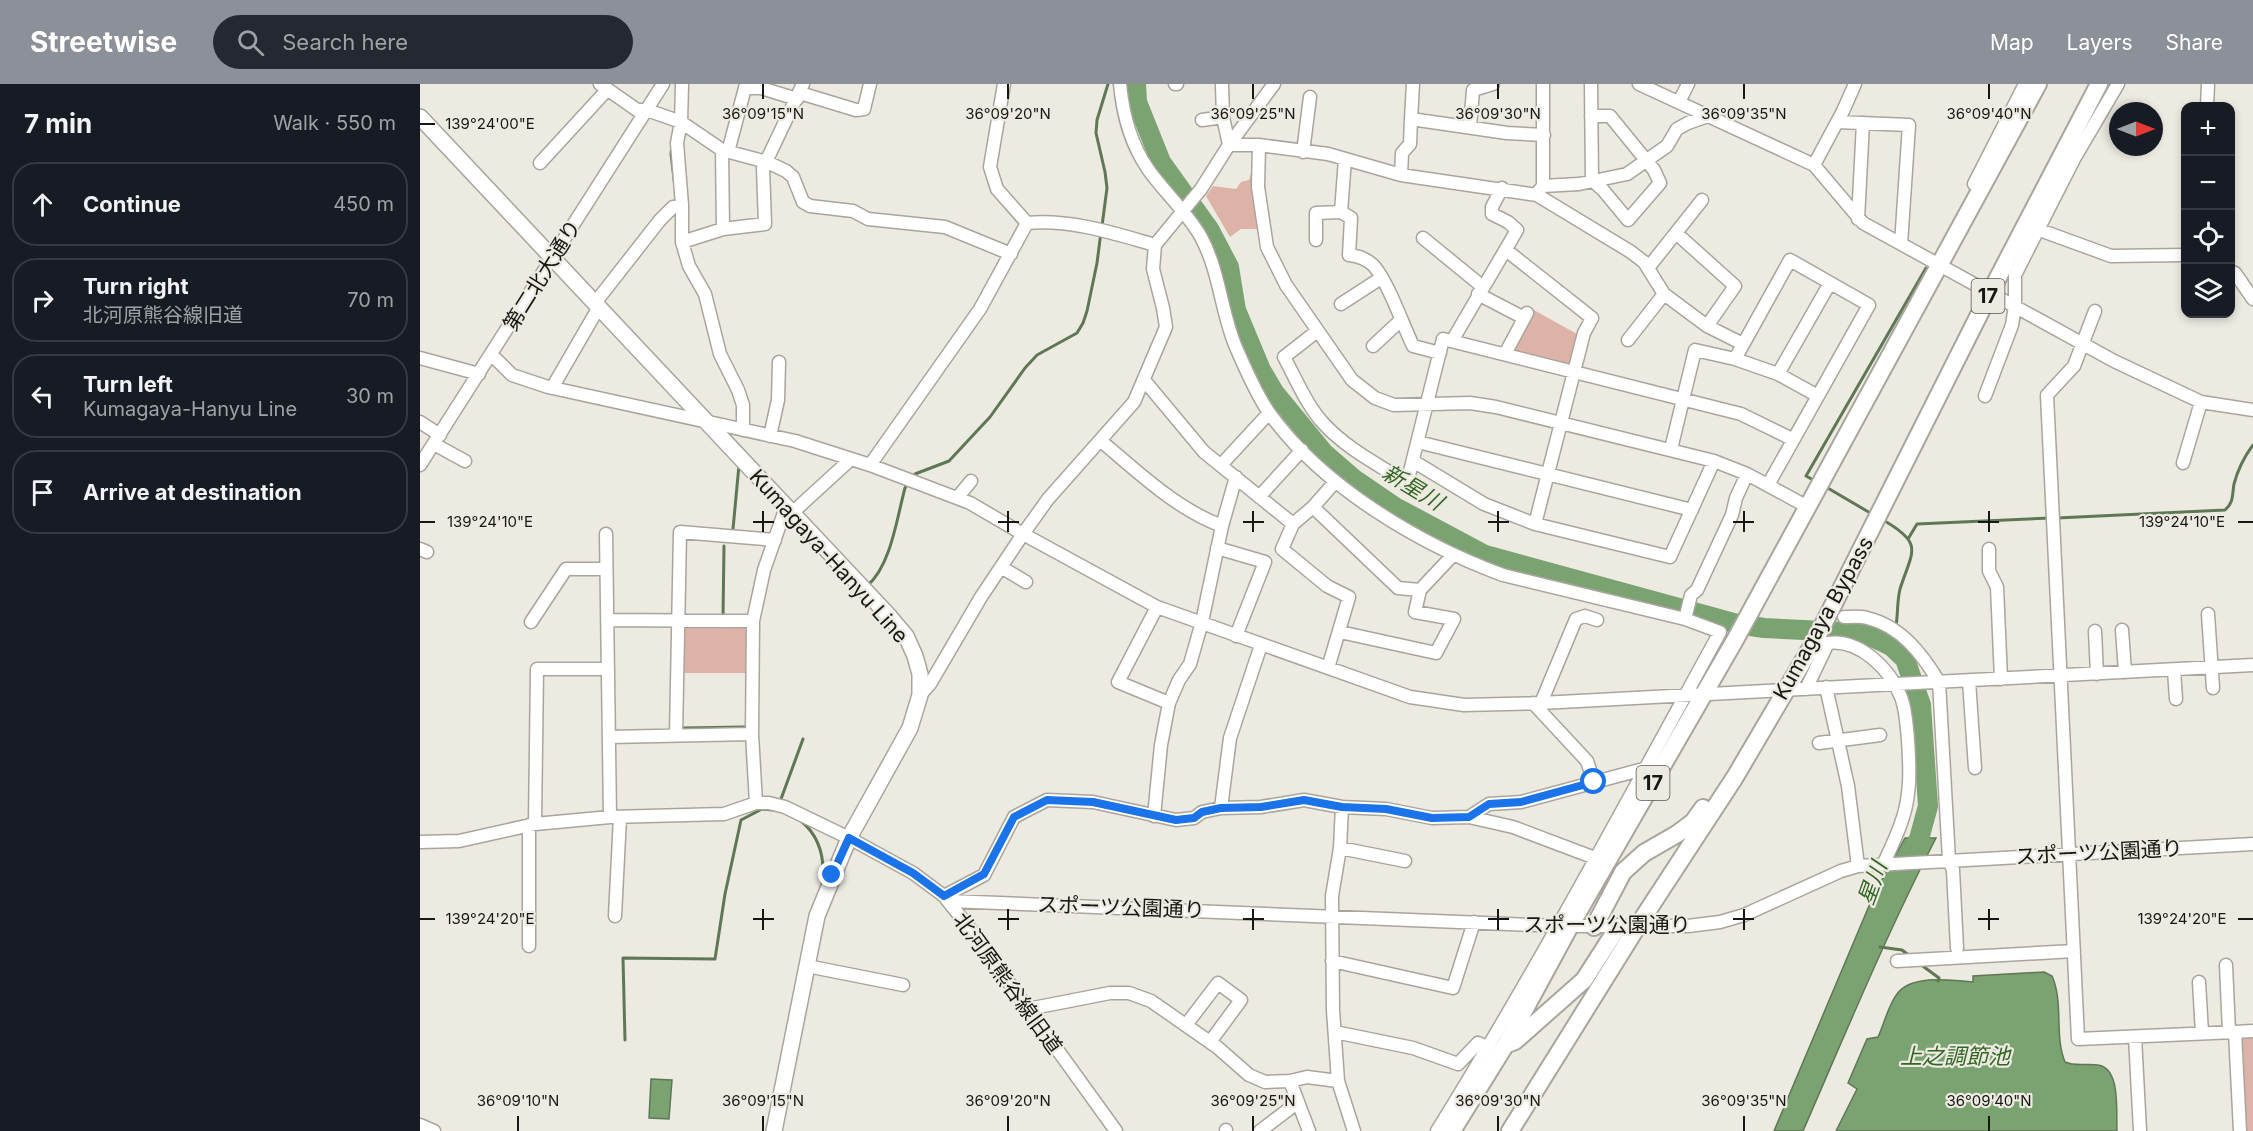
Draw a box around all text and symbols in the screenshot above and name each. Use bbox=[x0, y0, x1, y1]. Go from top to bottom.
search box bbox=[213, 15, 633, 69]
text: Streetwise bbox=[30, 25, 177, 59]
icon: search bbox=[234, 26, 267, 59]
text: Search here bbox=[282, 29, 408, 55]
text: Map bbox=[1990, 30, 2034, 55]
text: Layers bbox=[2067, 30, 2133, 55]
text: Share bbox=[2166, 30, 2223, 55]
north arrow bbox=[2109, 102, 2163, 156]
map controls bbox=[2181, 102, 2235, 318]
button: + bbox=[2181, 102, 2235, 156]
text: 36°09'15"N bbox=[722, 104, 804, 123]
text: 36°09'20"N bbox=[965, 104, 1051, 123]
text: 36°09'25"N bbox=[1210, 104, 1296, 123]
text: 36°09'30"N bbox=[1455, 104, 1541, 123]
text: 36°09'35"N bbox=[1701, 104, 1787, 123]
text: 36°09'40"N bbox=[1946, 104, 2032, 123]
text: 7 min bbox=[24, 108, 92, 139]
text: Walk · 550 m bbox=[273, 111, 396, 135]
text: 139°24'00"E bbox=[445, 114, 535, 133]
button: − bbox=[2181, 156, 2235, 210]
icon: ahead bbox=[26, 188, 59, 221]
text: Continue bbox=[83, 191, 181, 217]
text: 450 m bbox=[333, 192, 394, 216]
button: locate bbox=[2181, 210, 2235, 264]
street label: 第二北大通り bbox=[498, 215, 586, 335]
button: layers bbox=[2181, 264, 2235, 318]
text: Turn right bbox=[83, 273, 189, 299]
road number: 17 bbox=[1972, 279, 2004, 313]
icon: right bbox=[26, 284, 59, 317]
text: 70 m bbox=[347, 288, 394, 312]
text: 北河原熊谷線旧道 bbox=[83, 303, 243, 327]
text: Turn left bbox=[83, 371, 173, 397]
icon: left bbox=[26, 380, 59, 413]
text: 30 m bbox=[346, 384, 394, 408]
text: Kumagaya-Hanyu Line bbox=[83, 397, 297, 421]
water label: 新星川 bbox=[1378, 459, 1450, 516]
street label: Kumagaya-Hanyu Line bbox=[745, 464, 913, 648]
icon: arrive bbox=[26, 476, 59, 509]
text: Arrive at destination bbox=[83, 479, 302, 505]
text: 139°24'10"E bbox=[447, 512, 533, 531]
text: 139°24'10"E bbox=[2139, 512, 2225, 531]
street label: Kumagaya Bypass bbox=[1768, 532, 1878, 704]
road number: 17 bbox=[1636, 766, 1670, 800]
route start bbox=[1580, 768, 1606, 794]
street label: スポーツ公園通り bbox=[2015, 835, 2183, 869]
water label: 星川 bbox=[1852, 856, 1892, 908]
route end bbox=[818, 861, 844, 887]
street label: スポーツ公園通り bbox=[1037, 892, 1205, 922]
street label: 北河原熊谷線旧道 bbox=[949, 908, 1067, 1058]
text: 139°24'20"E bbox=[445, 909, 535, 928]
text: 139°24'20"E bbox=[2137, 909, 2227, 928]
street label: スポーツ公園通り bbox=[1523, 912, 1691, 937]
water label: 上之調節池 bbox=[1900, 1043, 2012, 1069]
text: 36°09'10"N bbox=[477, 1091, 559, 1110]
text: 36°09'15"N bbox=[722, 1091, 804, 1110]
text: 36°09'20"N bbox=[965, 1091, 1051, 1110]
text: 36°09'25"N bbox=[1210, 1091, 1296, 1110]
text: 36°09'30"N bbox=[1455, 1091, 1541, 1110]
text: 36°09'35"N bbox=[1701, 1091, 1787, 1110]
text: 36°09'40"N bbox=[1946, 1091, 2032, 1110]

